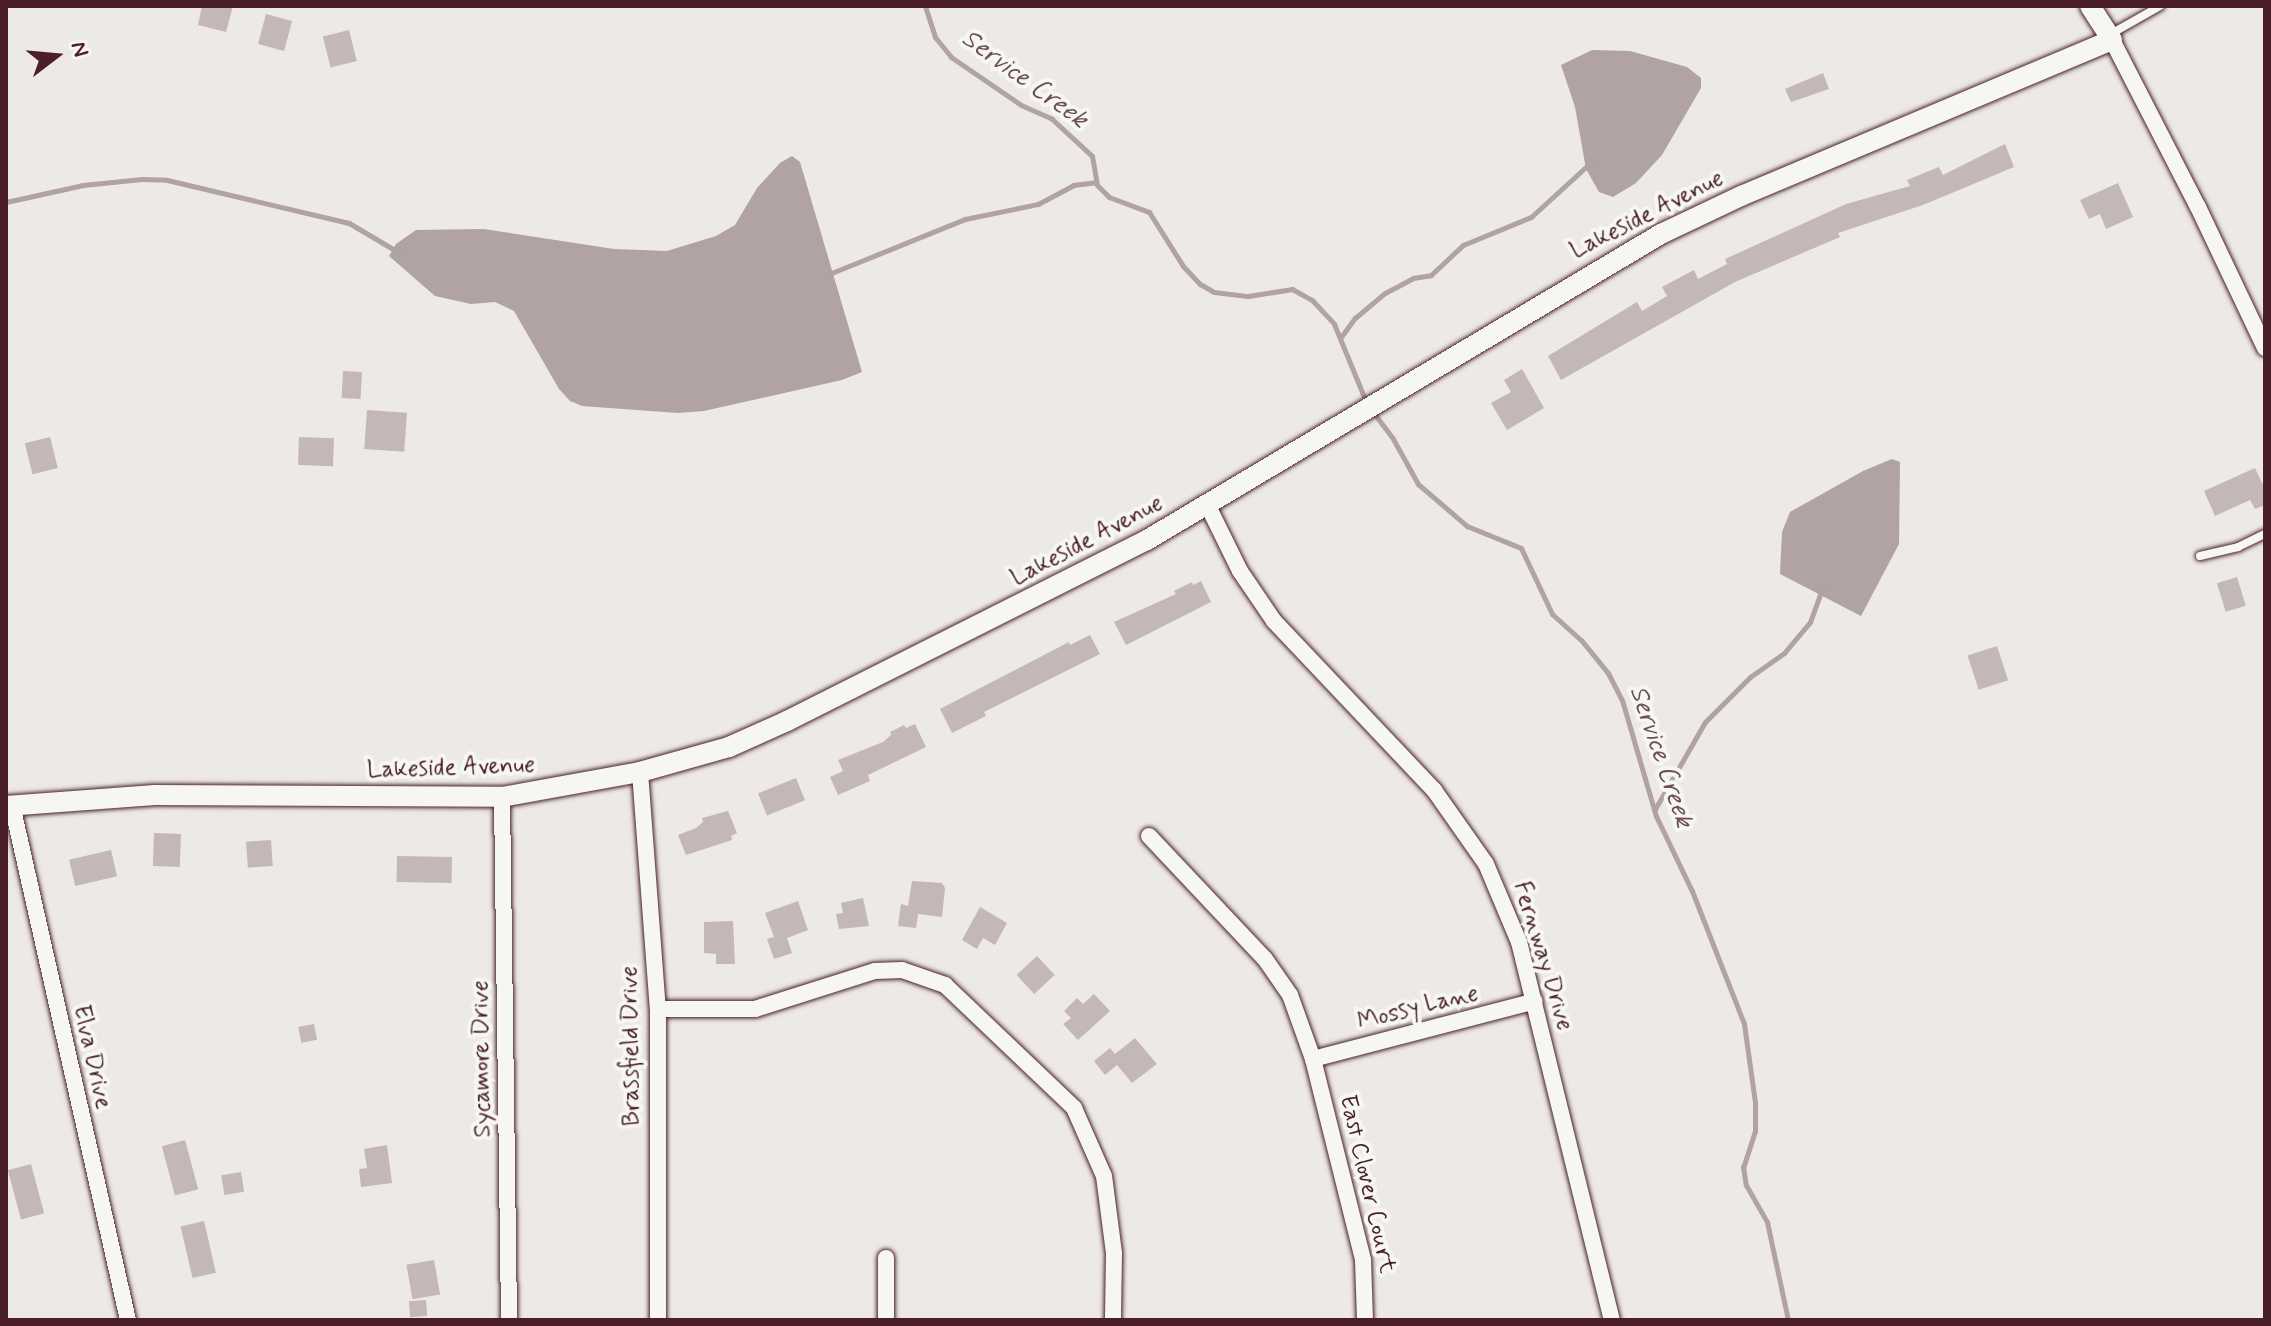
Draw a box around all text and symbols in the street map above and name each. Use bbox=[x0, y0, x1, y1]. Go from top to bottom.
north arrow bbox=[16, 16, 96, 96]
water label: Service Creek bbox=[954, 23, 1094, 137]
text: N bbox=[64, 38, 95, 60]
street label: Lakeside Avenue bbox=[1564, 163, 1730, 267]
street label: Lakeside Avenue bbox=[1005, 488, 1169, 594]
water label: Service Creek bbox=[1621, 681, 1699, 833]
street label: Lakeside Avenue bbox=[365, 751, 537, 785]
street label: Fernway Drive bbox=[1507, 879, 1579, 1033]
street label: Brassfield Drive bbox=[615, 967, 647, 1125]
street label: Mossy Lane bbox=[1356, 979, 1480, 1037]
street label: Sycamore Drive bbox=[466, 981, 498, 1137]
street label: Elva Drive bbox=[66, 1004, 118, 1110]
street label: East Clover Court bbox=[1333, 1095, 1401, 1273]

